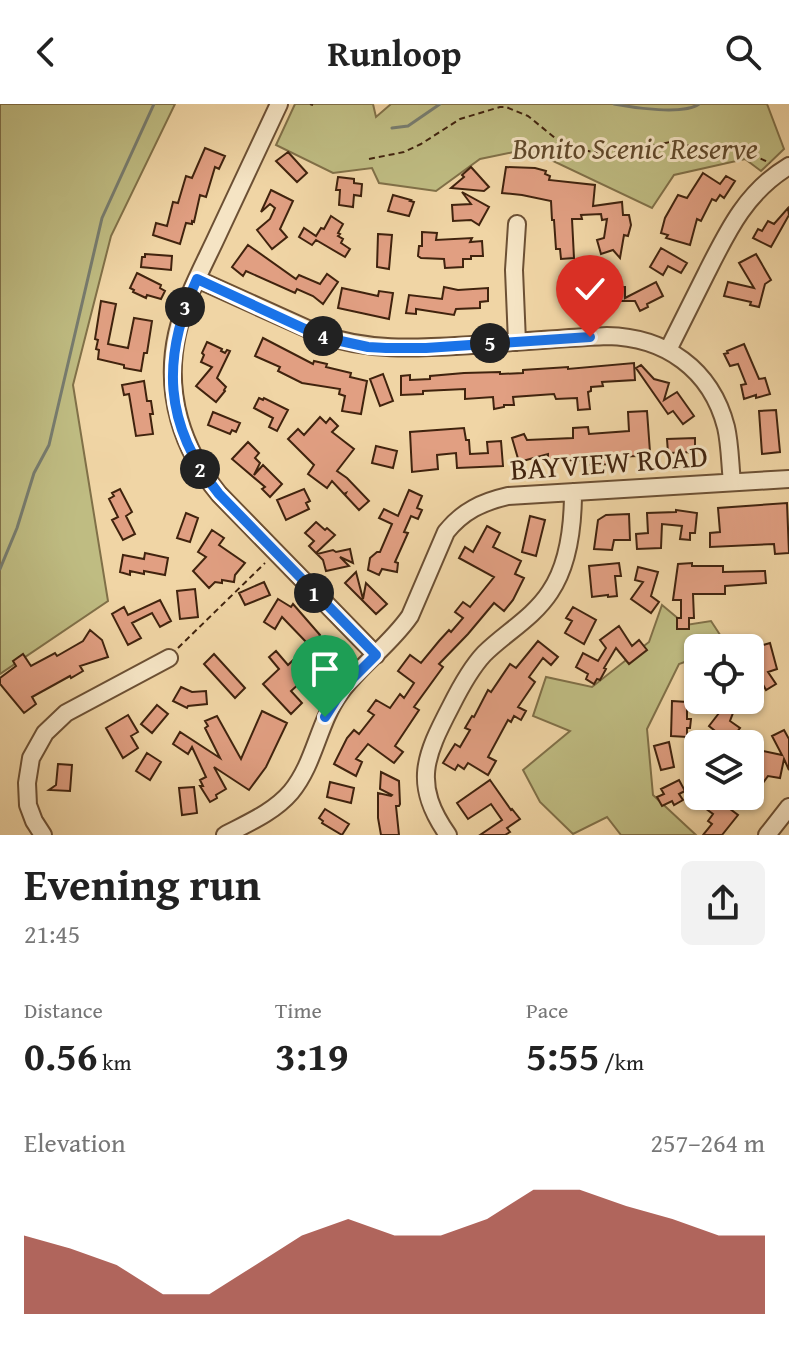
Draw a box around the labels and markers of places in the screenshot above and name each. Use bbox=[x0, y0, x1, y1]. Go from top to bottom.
pin bbox=[556, 255, 624, 337]
pin: 3 bbox=[165, 287, 205, 327]
pin: 4 bbox=[303, 316, 343, 356]
pin: 5 bbox=[470, 323, 510, 363]
pin: 2 bbox=[180, 449, 220, 489]
pin: 1 bbox=[294, 573, 334, 613]
pin bbox=[291, 635, 359, 717]

